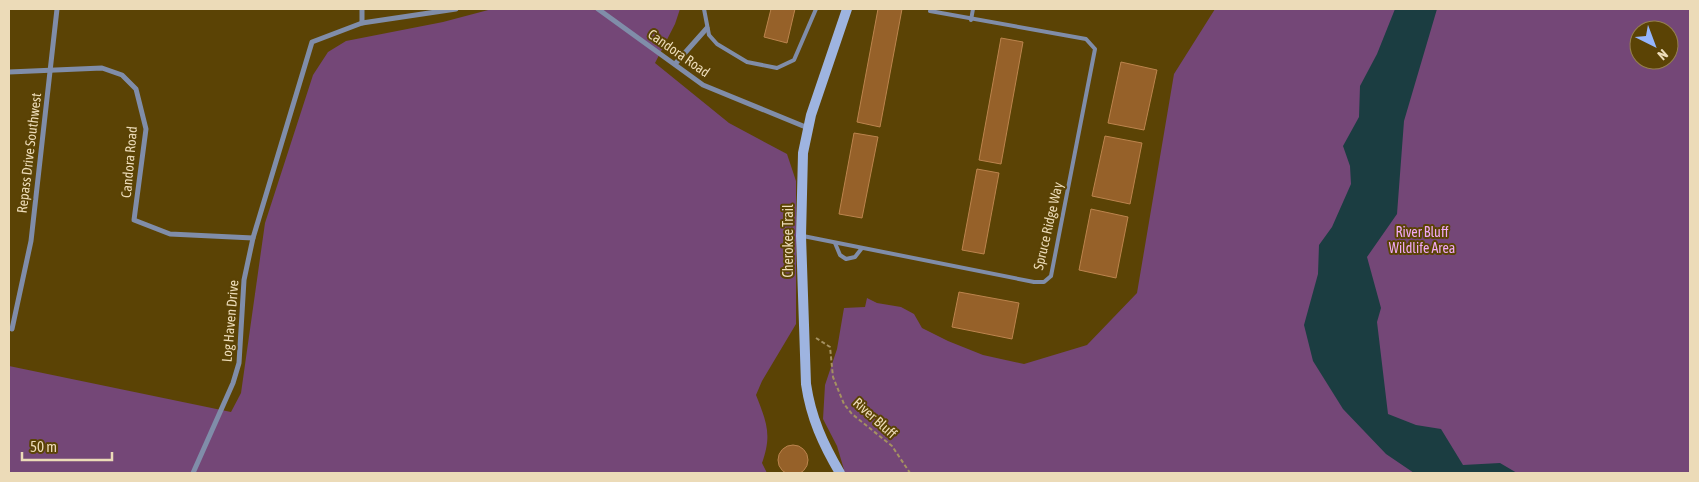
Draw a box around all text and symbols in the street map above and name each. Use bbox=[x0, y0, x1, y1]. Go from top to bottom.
north arrow bbox=[1629, 20, 1679, 70]
street label: Candora Road bbox=[645, 26, 713, 80]
text: N bbox=[1654, 46, 1671, 63]
street label: Repass Drive Southwest bbox=[14, 92, 44, 214]
street label: Candora Road bbox=[118, 126, 140, 198]
street label: Spruce Ridge Way bbox=[1030, 180, 1066, 272]
street label: Cherokee Trail bbox=[780, 204, 796, 278]
park label: River Bluff Wildlife Area bbox=[1389, 224, 1455, 256]
street label: Log Haven Drive bbox=[218, 279, 242, 363]
street label: River Bluff bbox=[850, 394, 900, 442]
scale bar bbox=[22, 430, 112, 462]
text: 50 m bbox=[30, 438, 57, 455]

